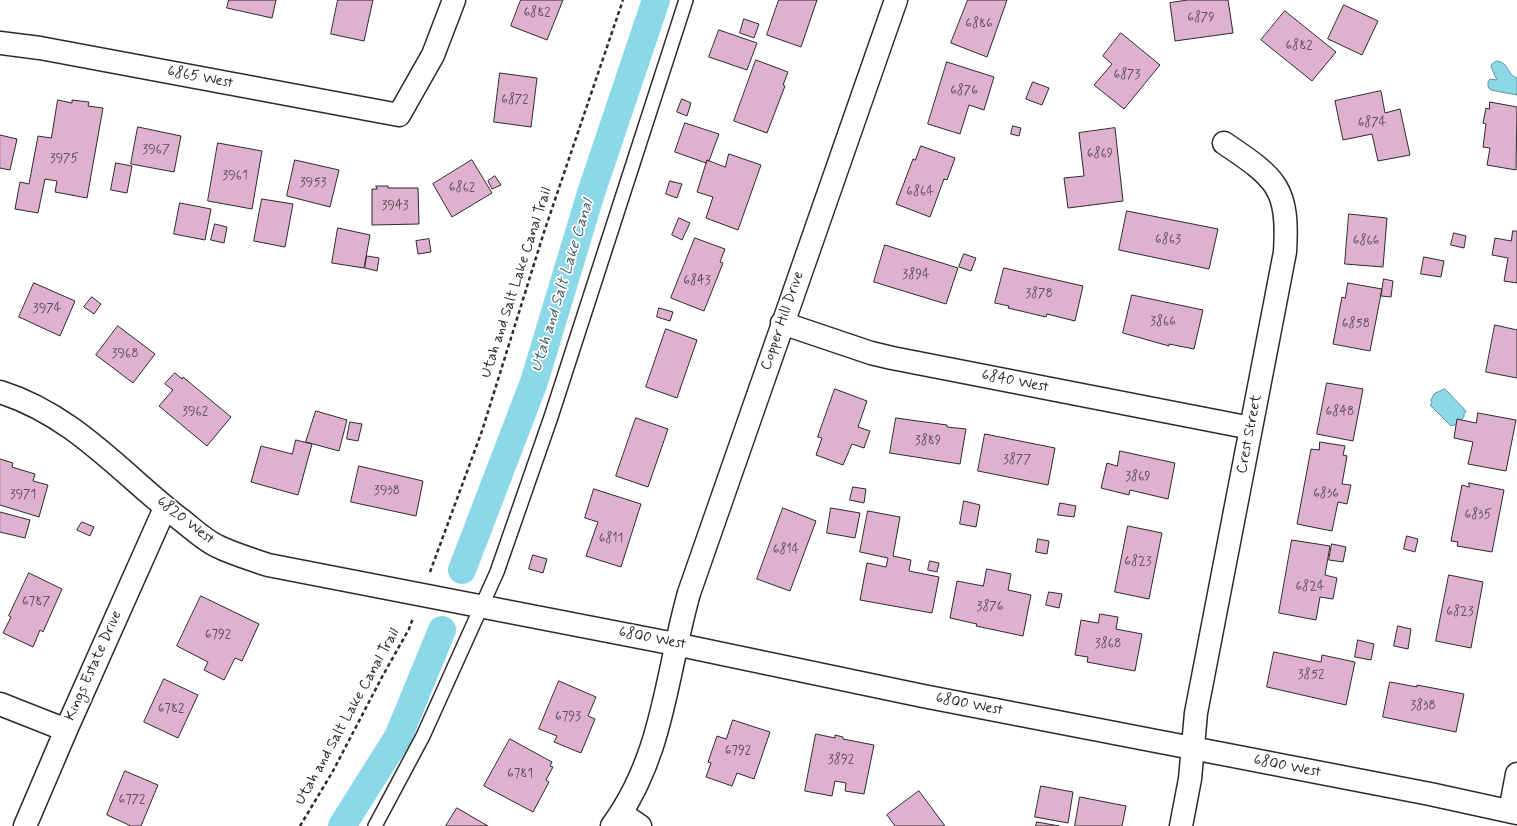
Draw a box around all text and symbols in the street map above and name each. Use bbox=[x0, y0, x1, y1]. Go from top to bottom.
house number: 6882 bbox=[523, 5, 551, 21]
house number: 6879 bbox=[1187, 10, 1215, 26]
house number: 6886 bbox=[965, 16, 993, 32]
house number: 6882 bbox=[1285, 38, 1313, 54]
street label: 6865 West bbox=[166, 63, 234, 93]
house number: 6873 bbox=[1114, 67, 1140, 83]
house number: 6876 bbox=[950, 83, 978, 99]
house number: 6872 bbox=[501, 92, 529, 108]
house number: 6874 bbox=[1358, 115, 1386, 131]
house number: 3967 bbox=[142, 142, 170, 158]
house number: 6869 bbox=[1087, 146, 1113, 162]
house number: 3975 bbox=[50, 151, 78, 167]
house number: 3961 bbox=[222, 168, 248, 184]
house number: 3953 bbox=[300, 175, 326, 191]
house number: 6862 bbox=[449, 180, 475, 196]
house number: 6864 bbox=[906, 184, 934, 200]
street label: Utah and Salt Lake Canal Trail bbox=[478, 185, 556, 381]
water label: Utah and Salt Lake Canal bbox=[528, 197, 598, 375]
house number: 3943 bbox=[381, 198, 409, 214]
house number: 6863 bbox=[1155, 232, 1181, 248]
house number: 6866 bbox=[1353, 233, 1379, 249]
house number: 3894 bbox=[902, 267, 930, 283]
street label: Copper Hill Drive bbox=[758, 269, 808, 373]
house number: 6843 bbox=[683, 273, 711, 289]
house number: 3878 bbox=[1025, 286, 1053, 302]
house number: 3974 bbox=[33, 301, 61, 317]
house number: 3866 bbox=[1150, 314, 1176, 330]
house number: 6858 bbox=[1342, 316, 1370, 332]
house number: 3968 bbox=[111, 346, 139, 362]
street label: 6840 West bbox=[980, 367, 1050, 397]
street label: Crest Street bbox=[1233, 393, 1267, 475]
house number: 3962 bbox=[182, 404, 208, 420]
house number: 6848 bbox=[1326, 404, 1354, 420]
house number: 3889 bbox=[915, 433, 941, 449]
house number: 3877 bbox=[1003, 452, 1031, 468]
house number: 3869 bbox=[1125, 469, 1151, 485]
house number: 3938 bbox=[374, 483, 400, 499]
house number: 6836 bbox=[1313, 486, 1339, 502]
house number: 3971 bbox=[10, 487, 36, 503]
street label: 6820 West bbox=[153, 493, 217, 549]
house number: 6835 bbox=[1465, 507, 1491, 523]
house number: 6811 bbox=[599, 531, 623, 547]
house number: 6814 bbox=[773, 542, 799, 558]
house number: 6823 bbox=[1124, 554, 1152, 570]
house number: 6824 bbox=[1295, 579, 1325, 595]
house number: 6787 bbox=[22, 594, 50, 610]
house number: 3876 bbox=[977, 599, 1003, 615]
house number: 6823 bbox=[1446, 604, 1474, 620]
street label: Kings Estate Drive bbox=[62, 608, 126, 724]
street label: 6800 West bbox=[617, 624, 687, 654]
street label: Utah and Salt Lake Canal Trail bbox=[292, 625, 404, 809]
house number: 6792 bbox=[205, 627, 231, 643]
house number: 3868 bbox=[1095, 636, 1121, 652]
house number: 3852 bbox=[1298, 667, 1324, 683]
street label: 6800 West bbox=[934, 690, 1004, 720]
house number: 3838 bbox=[1410, 698, 1436, 714]
house number: 6782 bbox=[158, 701, 184, 717]
house number: 6793 bbox=[555, 709, 581, 725]
house number: 6792 bbox=[725, 743, 751, 759]
house number: 3892 bbox=[828, 752, 854, 768]
street label: 6800 West bbox=[1252, 752, 1322, 782]
house number: 6781 bbox=[507, 766, 533, 782]
house number: 6772 bbox=[119, 792, 145, 808]

